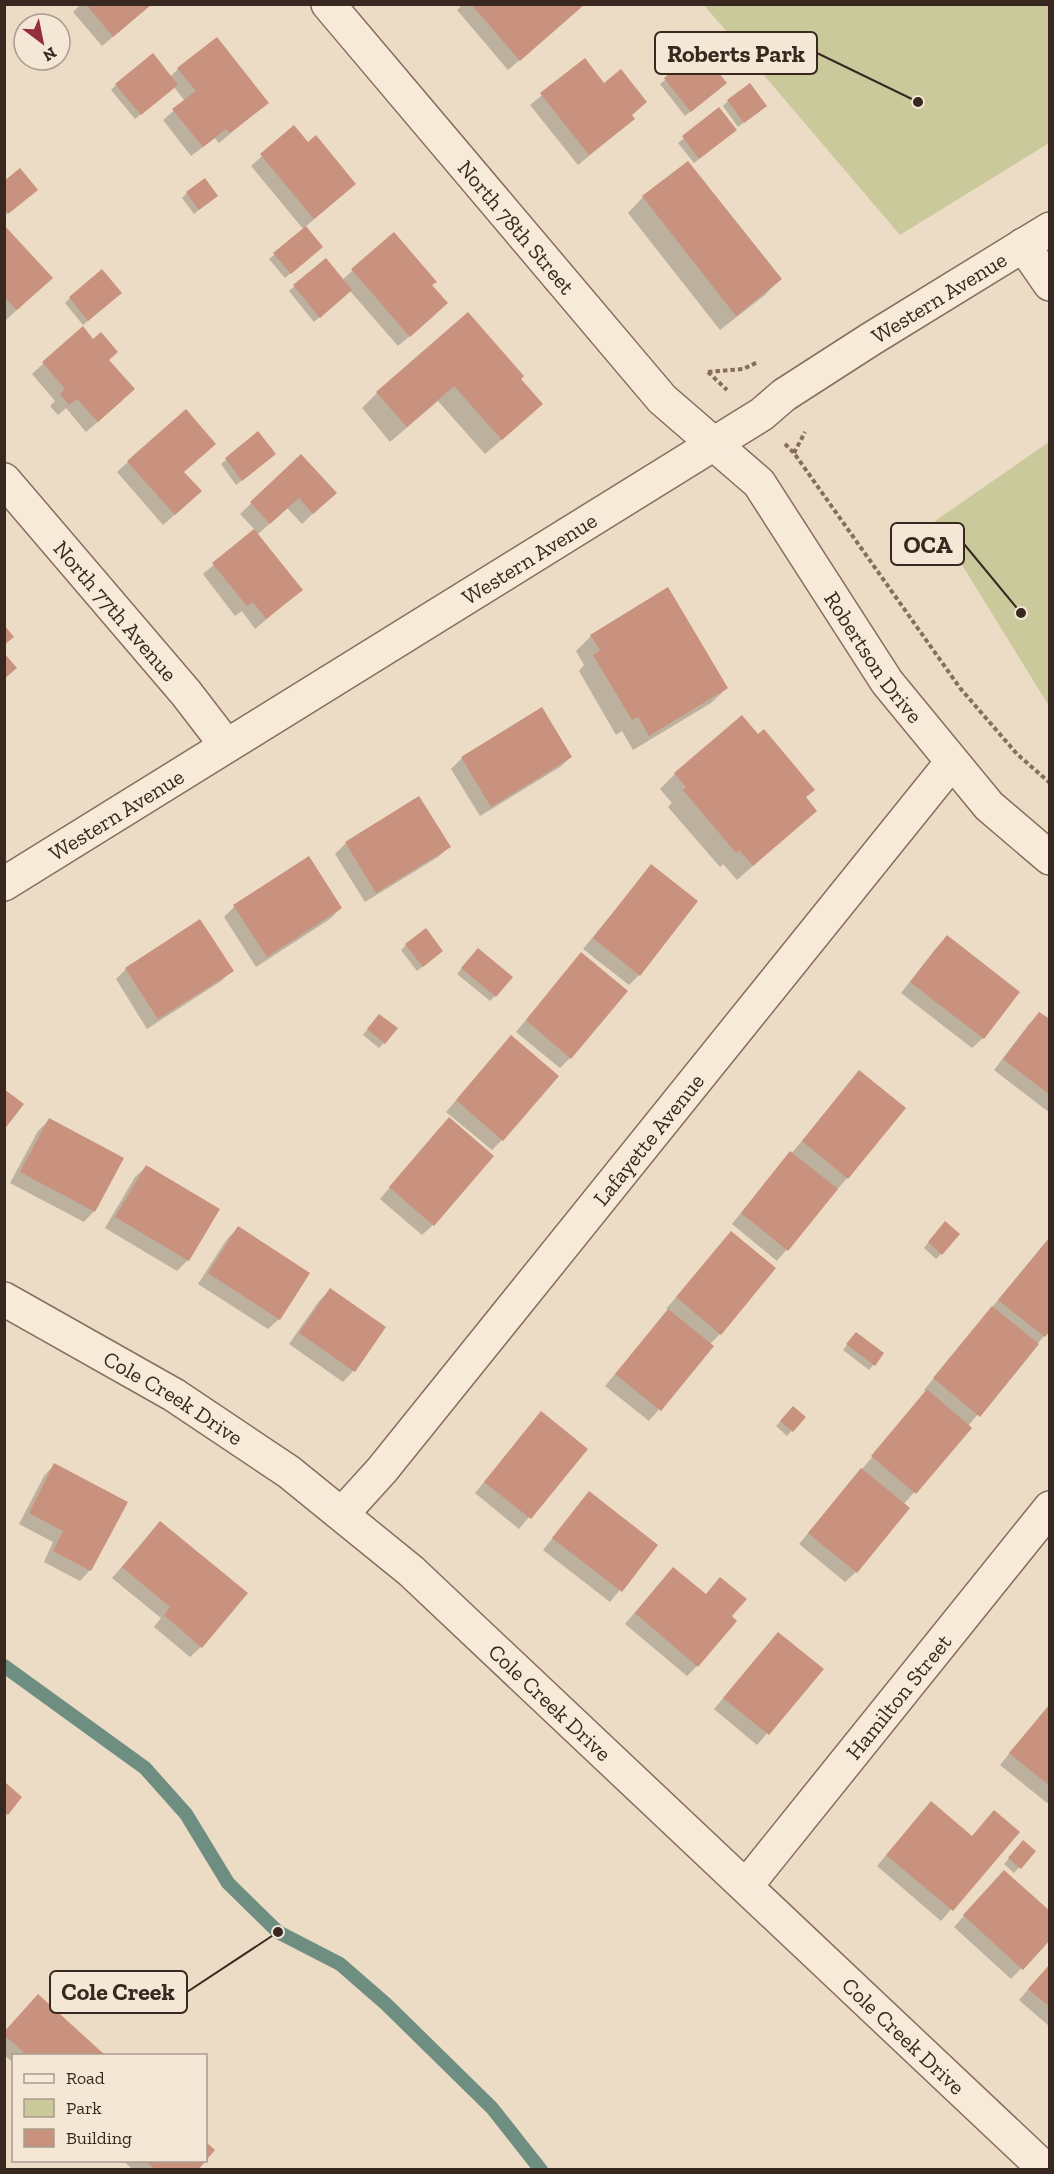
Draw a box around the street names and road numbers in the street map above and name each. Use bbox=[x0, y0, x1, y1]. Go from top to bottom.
street label: North 78th Street bbox=[452, 155, 581, 300]
street label: Western Avenue bbox=[866, 246, 1012, 350]
street label: Western Avenue bbox=[457, 507, 602, 611]
street label: North 77th Avenue bbox=[48, 535, 183, 687]
street label: Robertson Drive bbox=[818, 586, 928, 729]
street label: Western Avenue bbox=[44, 763, 189, 867]
street label: Lafayette Avenue bbox=[587, 1068, 710, 1211]
street label: Cole Creek Drive bbox=[98, 1345, 248, 1451]
street label: Hamilton Street bbox=[840, 1628, 958, 1765]
street label: Cole Creek Drive bbox=[483, 1638, 617, 1767]
street label: Cole Creek Drive bbox=[836, 1972, 970, 2101]

